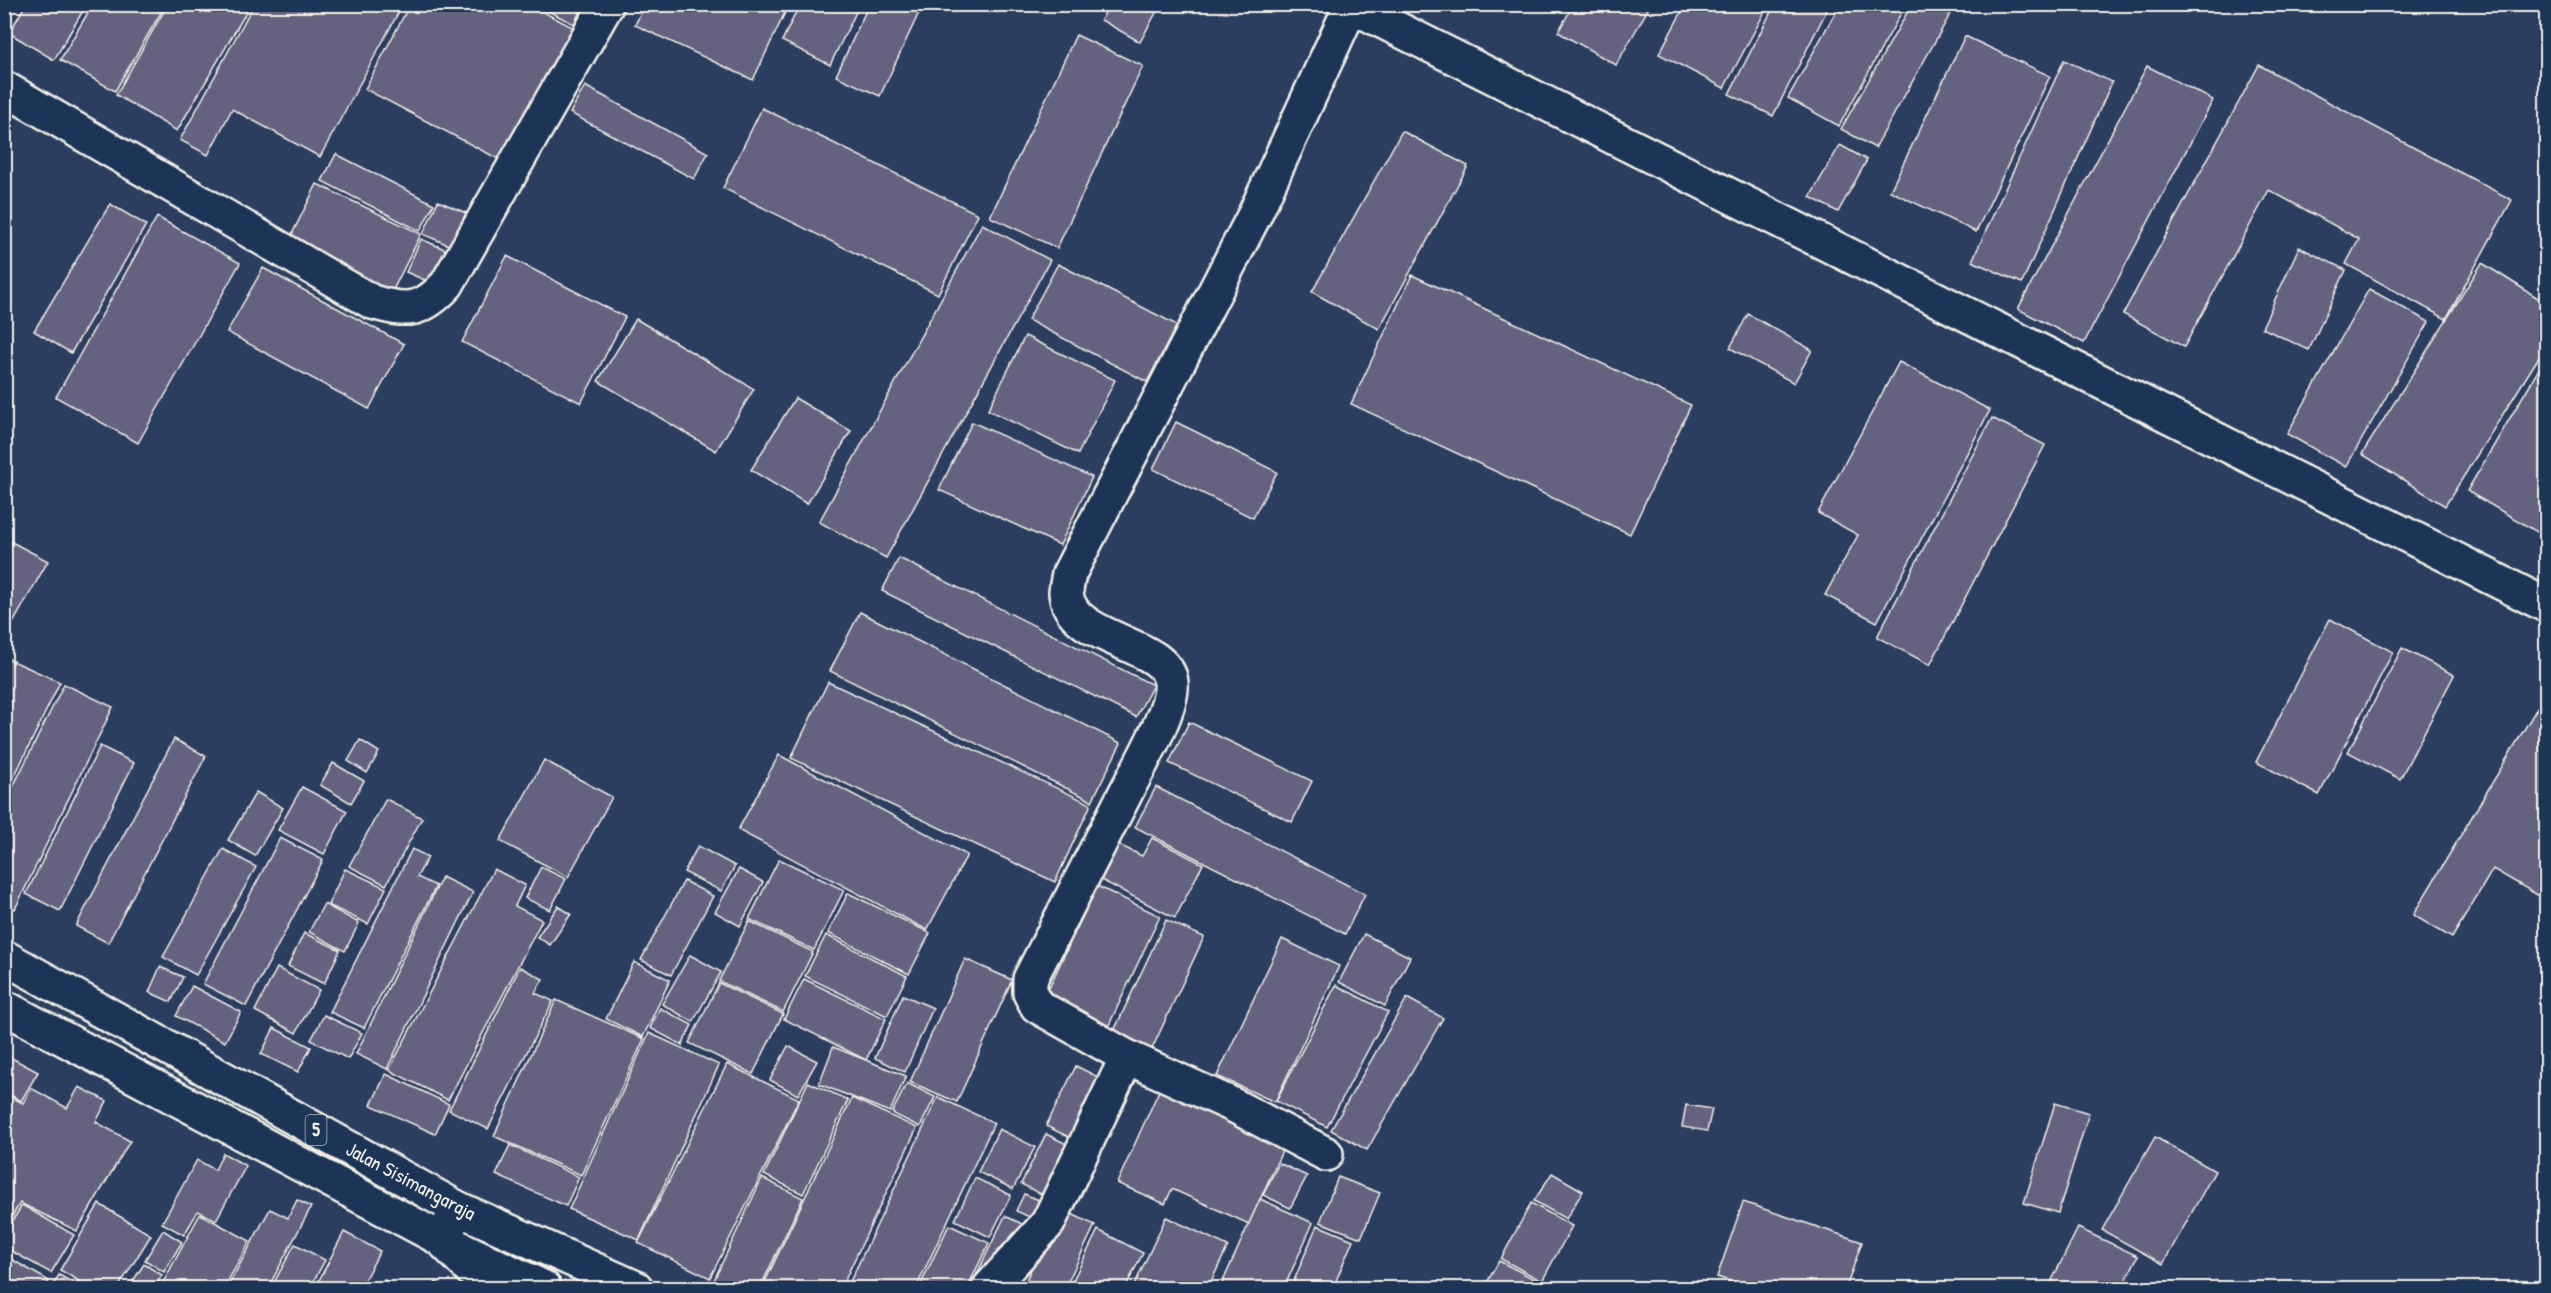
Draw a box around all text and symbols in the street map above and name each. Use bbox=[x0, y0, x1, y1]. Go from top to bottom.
road number: 5 bbox=[306, 1115, 326, 1145]
street label: Jalan Sisimangaraja bbox=[342, 1135, 481, 1226]

